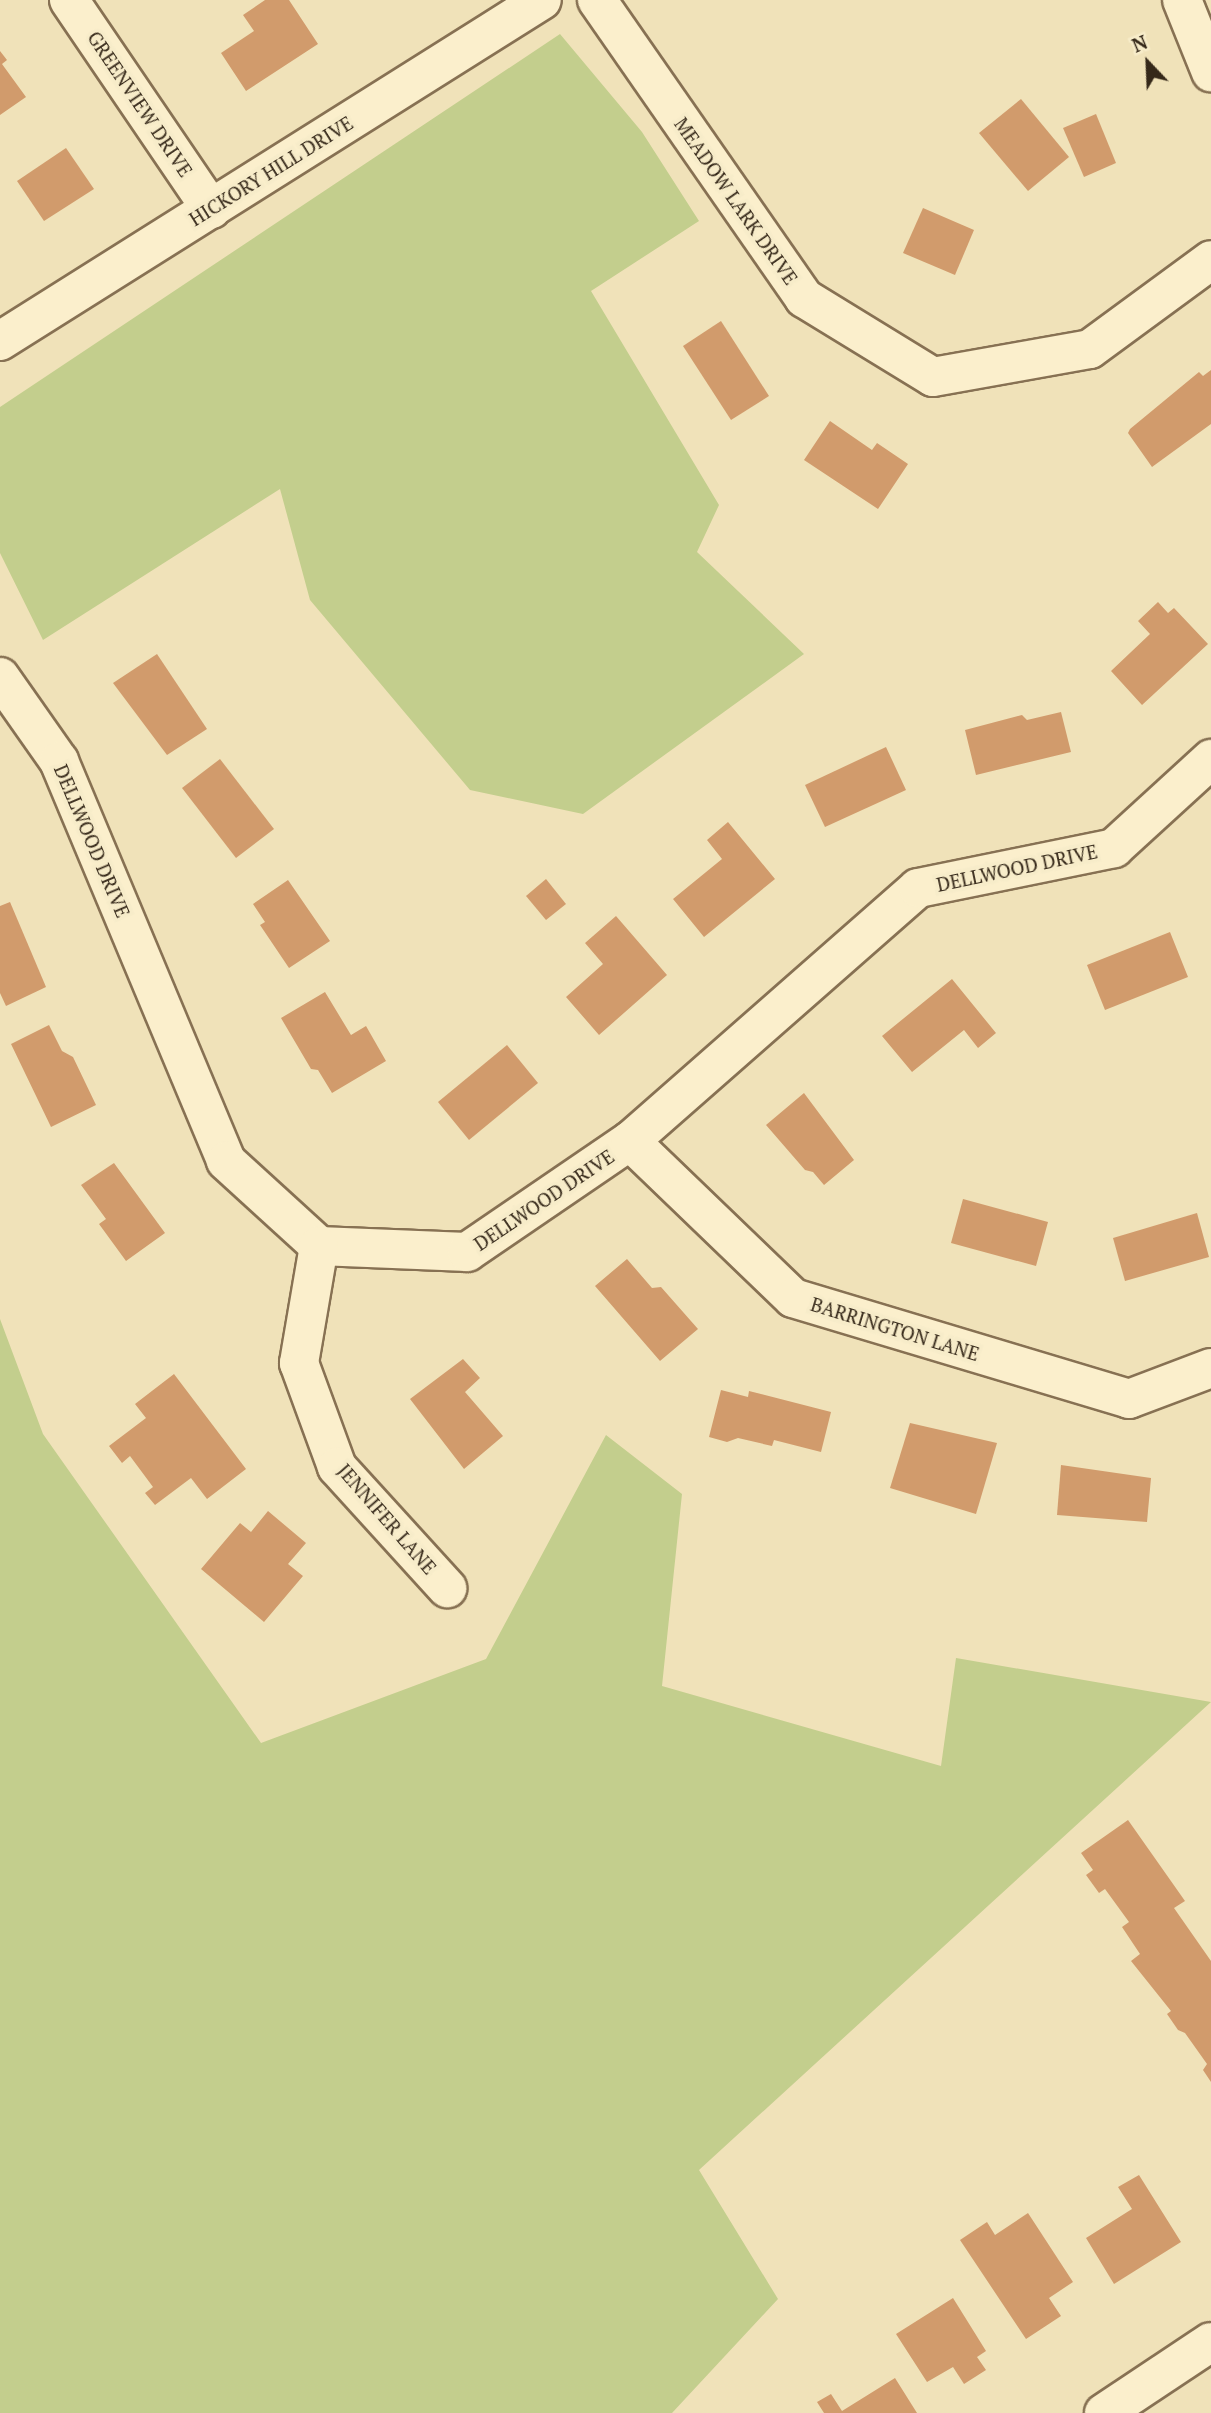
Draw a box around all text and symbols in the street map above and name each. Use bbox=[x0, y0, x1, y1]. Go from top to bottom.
street label: GREENVIEW DRIVE bbox=[83, 27, 197, 181]
north arrow bbox=[1113, 28, 1183, 98]
text: N bbox=[1128, 29, 1151, 58]
street label: HICKORY HILL DRIVE bbox=[185, 111, 357, 231]
street label: MEADOW LARK DRIVE bbox=[670, 113, 802, 289]
street label: DELLWOOD DRIVE bbox=[50, 761, 134, 921]
street label: DELLWOOD DRIVE bbox=[935, 840, 1099, 896]
street label: DELLWOOD DRIVE bbox=[470, 1145, 618, 1255]
street label: BARRINGTON LANE bbox=[808, 1293, 982, 1365]
street label: JENNIFER LANE bbox=[333, 1459, 441, 1579]

